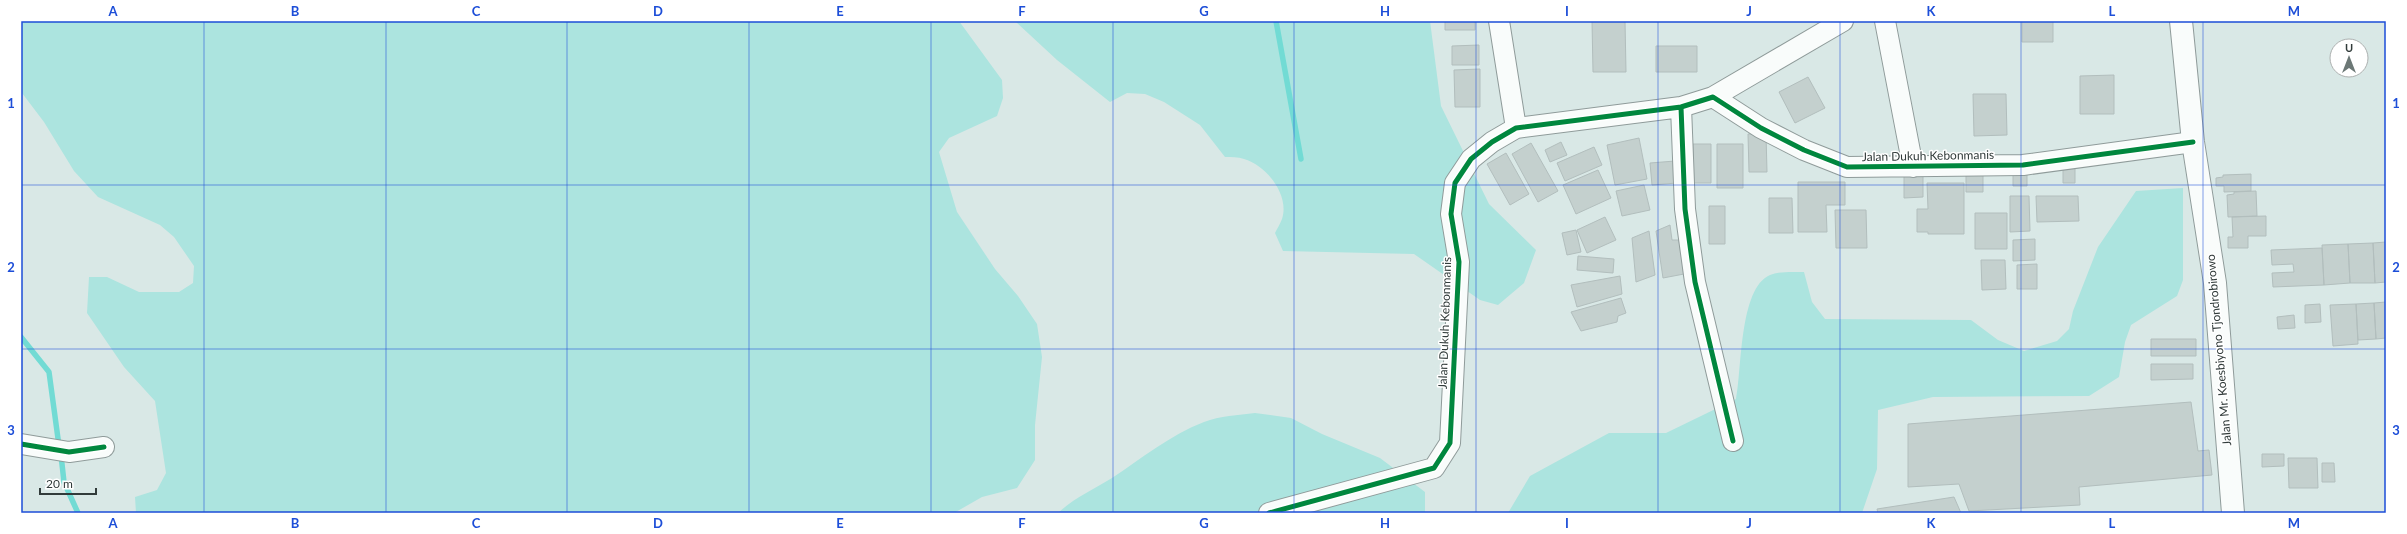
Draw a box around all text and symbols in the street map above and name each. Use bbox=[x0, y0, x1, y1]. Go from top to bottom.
text: A bbox=[107, 3, 118, 19]
text: B bbox=[291, 3, 300, 19]
text: C bbox=[472, 3, 481, 19]
text: D bbox=[653, 3, 663, 19]
text: E bbox=[836, 3, 844, 19]
text: F bbox=[1018, 3, 1026, 19]
text: G bbox=[1199, 3, 1209, 19]
text: H bbox=[1380, 3, 1390, 19]
text: I bbox=[1565, 3, 1569, 19]
text: J bbox=[1746, 3, 1752, 19]
text: K bbox=[1927, 3, 1937, 19]
text: L bbox=[2109, 3, 2116, 19]
text: M bbox=[2288, 3, 2300, 19]
north arrow bbox=[2329, 38, 2369, 78]
text: U bbox=[2345, 41, 2353, 54]
text: 1 bbox=[7, 95, 15, 111]
text: 1 bbox=[2392, 95, 2400, 111]
street label: Jalan Dukuh Kebonmanis bbox=[1862, 147, 1994, 164]
street label: Jalan Mr. Koesbiyono Tjondrobirowo bbox=[2203, 253, 2234, 447]
street label: Jalan Dukuh Kebonmanis bbox=[1435, 257, 1454, 389]
text: 2 bbox=[7, 259, 15, 275]
text: 2 bbox=[2392, 259, 2400, 275]
text: 3 bbox=[7, 422, 15, 438]
text: 3 bbox=[2392, 422, 2400, 438]
scale bar bbox=[40, 470, 96, 496]
text: 20 m bbox=[46, 476, 73, 491]
text: A bbox=[107, 515, 118, 531]
text: B bbox=[291, 515, 300, 531]
text: C bbox=[472, 515, 481, 531]
text: D bbox=[653, 515, 663, 531]
text: E bbox=[836, 515, 844, 531]
text: F bbox=[1018, 515, 1026, 531]
text: G bbox=[1199, 515, 1209, 531]
text: H bbox=[1380, 515, 1390, 531]
text: I bbox=[1565, 515, 1569, 531]
text: J bbox=[1746, 515, 1752, 531]
text: K bbox=[1927, 515, 1937, 531]
text: L bbox=[2109, 515, 2116, 531]
text: M bbox=[2288, 515, 2300, 531]

